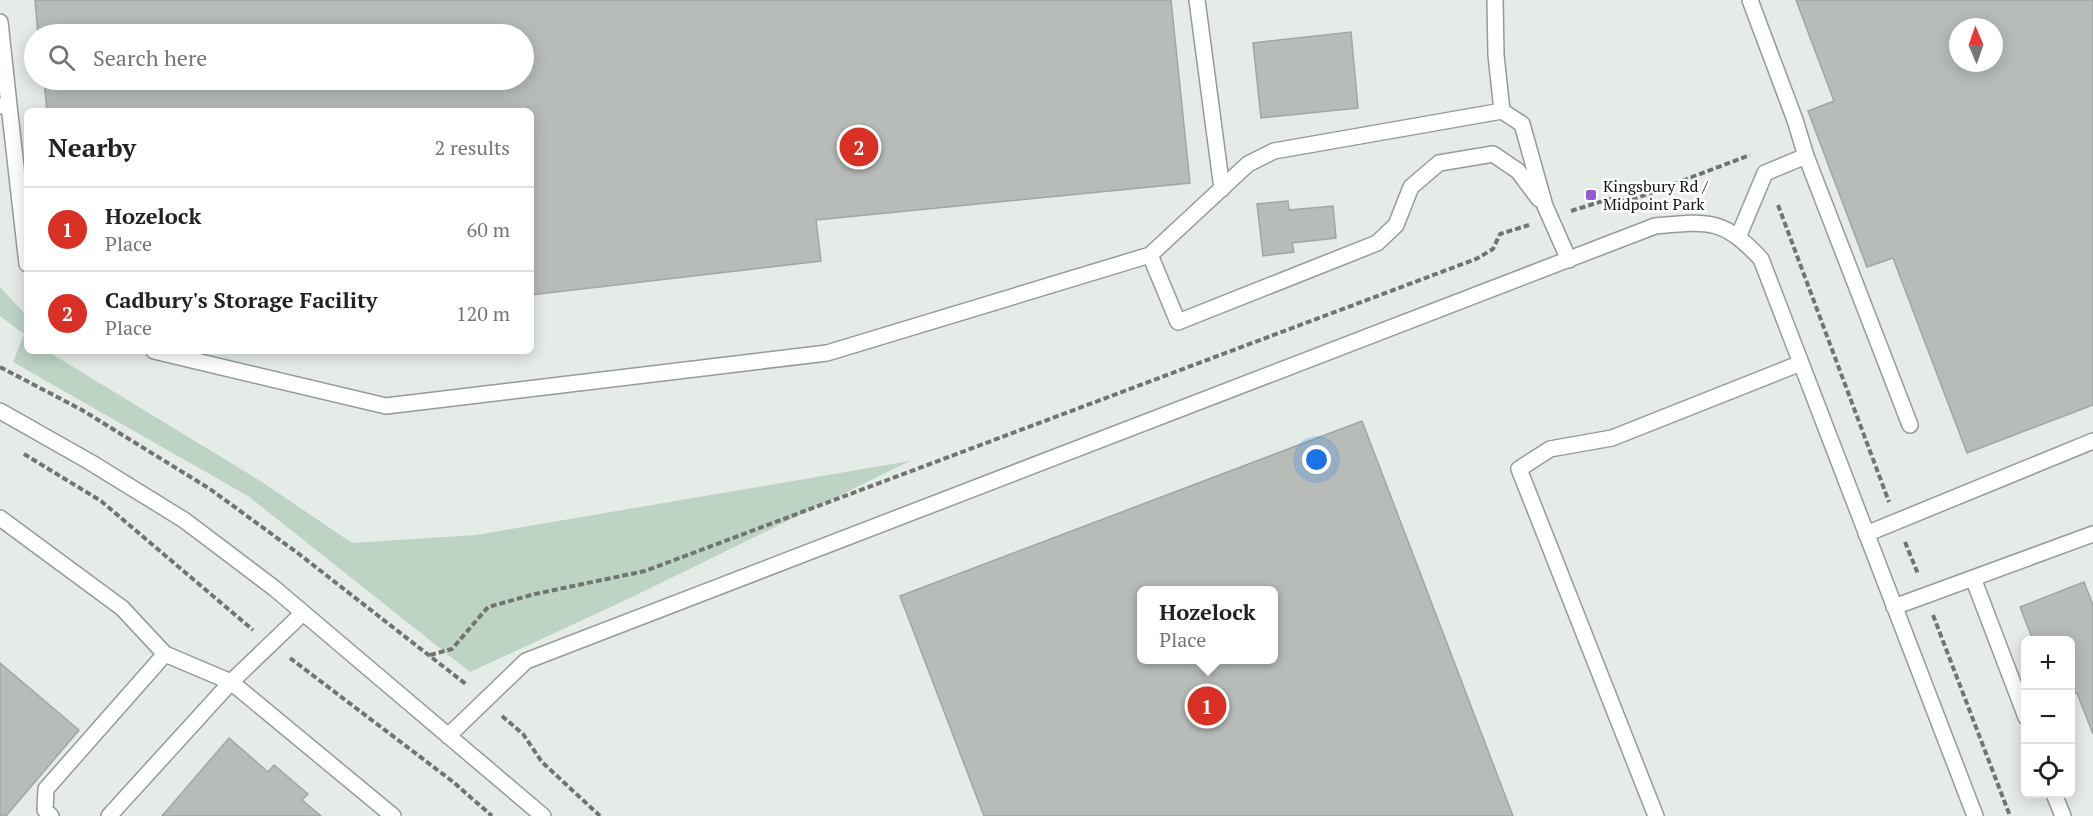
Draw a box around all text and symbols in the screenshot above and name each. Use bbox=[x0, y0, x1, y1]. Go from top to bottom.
north arrow bbox=[1949, 18, 2003, 72]
search box bbox=[24, 24, 534, 90]
icon: search bbox=[45, 41, 78, 74]
text: Search here bbox=[93, 43, 207, 72]
pin: 2 bbox=[840, 124, 878, 170]
text: Nearby bbox=[48, 130, 136, 164]
text: 2 results bbox=[435, 134, 510, 161]
place label: Kingsbury Rd / Midpoint Park bbox=[1603, 175, 1708, 215]
marker: Kingsbury Rd / Midpoint Park bbox=[1584, 188, 1598, 202]
text: Hozelock bbox=[105, 201, 201, 230]
text: 1 bbox=[62, 216, 73, 243]
text: 60 m bbox=[467, 216, 510, 243]
text: Place bbox=[105, 230, 152, 257]
text: Cadbury's Storage Facility bbox=[105, 285, 377, 314]
text: 2 bbox=[62, 300, 73, 327]
text: 120 m bbox=[456, 300, 510, 327]
text: Place bbox=[105, 314, 152, 341]
your location bbox=[1302, 445, 1331, 474]
popup bbox=[1137, 586, 1278, 664]
text: Hozelock bbox=[1159, 597, 1256, 626]
text: Place bbox=[1159, 626, 1206, 653]
map controls bbox=[2021, 636, 2075, 798]
button: + bbox=[2021, 636, 2075, 690]
pin: 1 bbox=[1188, 684, 1226, 728]
button: − bbox=[2021, 690, 2075, 744]
button: locate bbox=[2021, 744, 2075, 798]

